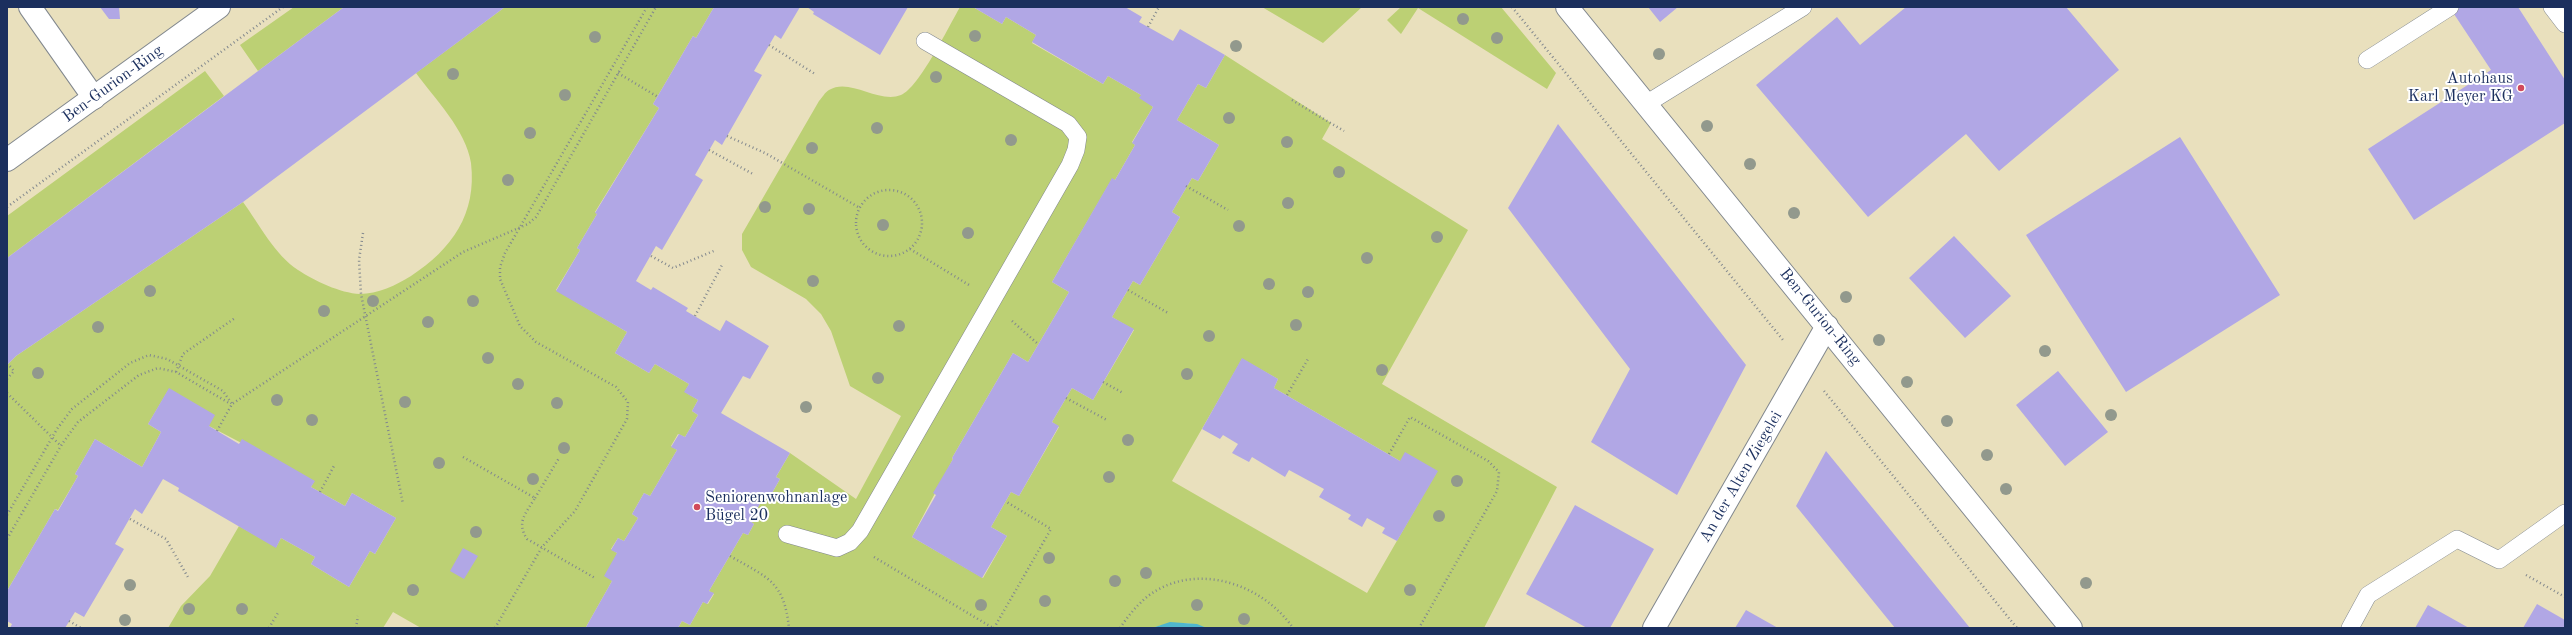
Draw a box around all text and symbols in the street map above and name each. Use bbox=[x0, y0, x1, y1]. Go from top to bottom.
street label: Ben-Gurion-Ring bbox=[59, 41, 167, 127]
place label: Autohaus Karl Meyer KG bbox=[2408, 69, 2513, 107]
marker: Autohaus Karl Meyer KG bbox=[2516, 83, 2526, 93]
street label: Ben-Gurion-Ring bbox=[1775, 265, 1865, 369]
street label: An der Alten Ziegelei bbox=[1695, 408, 1787, 546]
place label: Seniorenwohnanlage Bügel 20 bbox=[705, 488, 847, 526]
marker: Seniorenwohnanlage Bügel 20 bbox=[692, 502, 702, 512]

